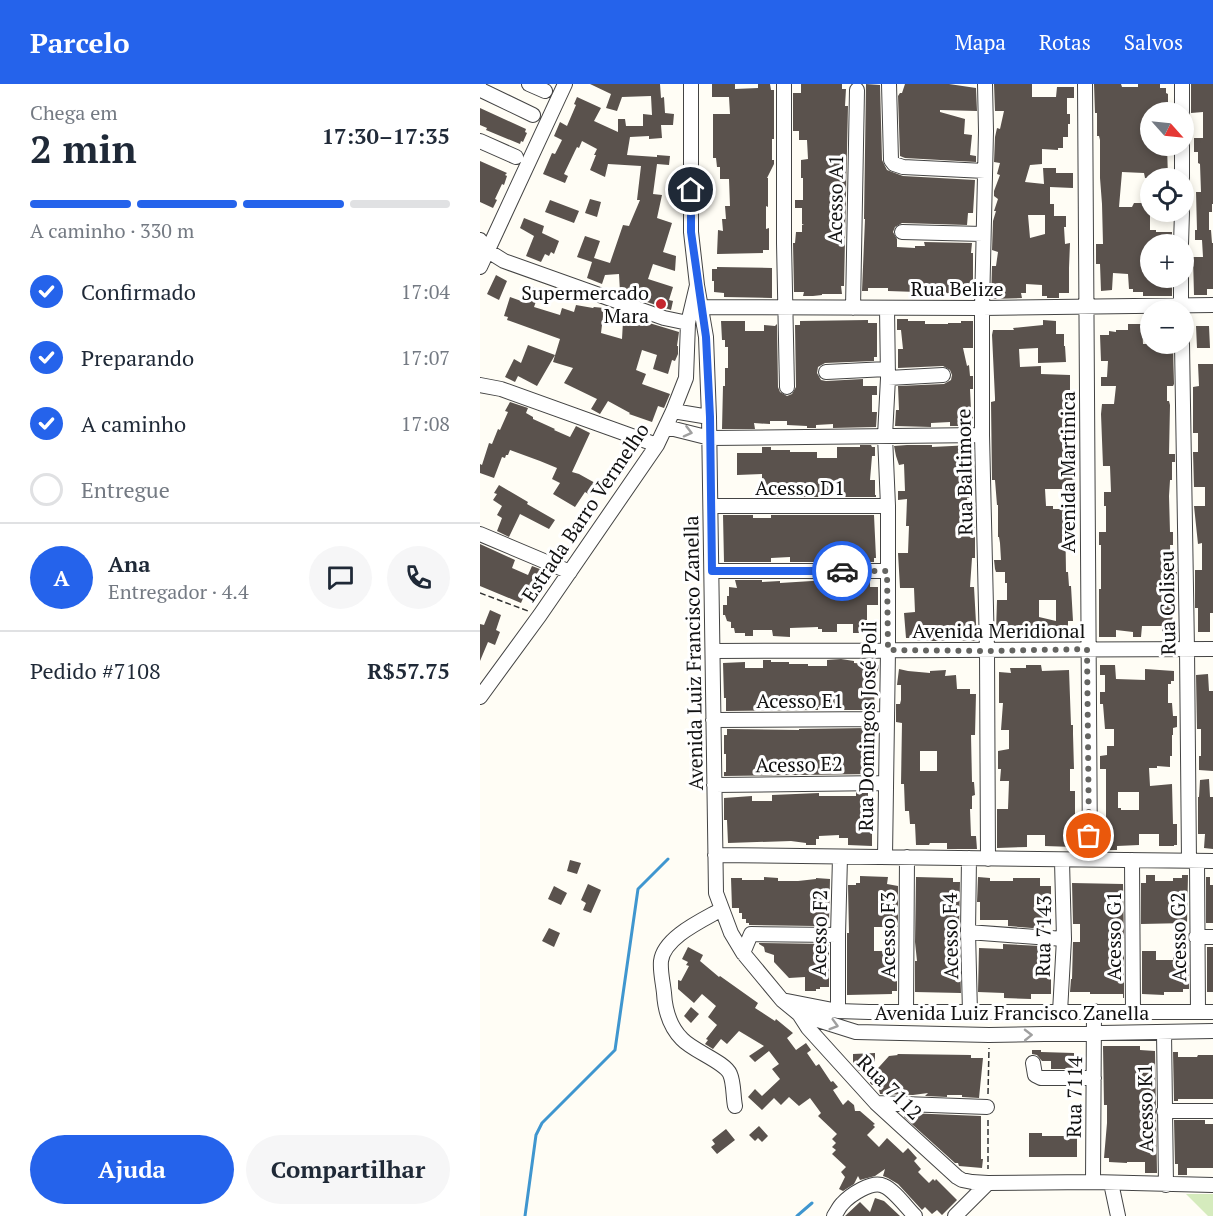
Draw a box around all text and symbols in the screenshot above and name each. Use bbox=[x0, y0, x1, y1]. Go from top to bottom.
text: Parcelo bbox=[30, 24, 130, 61]
text: Mapa bbox=[955, 28, 1006, 56]
text: Rotas bbox=[1039, 28, 1091, 56]
text: Salvos bbox=[1124, 28, 1183, 56]
text: Chega em bbox=[30, 99, 117, 126]
north arrow bbox=[1140, 102, 1194, 156]
map controls bbox=[1140, 102, 1194, 354]
text: 17:30–17:35 bbox=[322, 121, 450, 150]
text: 2 min bbox=[30, 122, 137, 174]
street label: Acesso A1 bbox=[821, 154, 849, 244]
pin bbox=[665, 164, 716, 215]
button: locate bbox=[1140, 168, 1194, 222]
icon: home bbox=[674, 173, 707, 206]
text: A caminho · 330 m bbox=[30, 217, 194, 244]
button: + bbox=[1140, 234, 1194, 288]
icon: check bbox=[30, 275, 63, 308]
street label: Rua Belize bbox=[910, 275, 1004, 302]
text: Confirmado bbox=[81, 277, 196, 306]
text: 17:04 bbox=[401, 278, 450, 305]
place label: Supermercado Mara bbox=[521, 279, 649, 329]
marker: Supermercado Mara bbox=[654, 297, 668, 311]
button: − bbox=[1140, 300, 1194, 354]
icon: check bbox=[30, 341, 63, 374]
text: Preparando bbox=[81, 343, 194, 372]
text: 17:07 bbox=[401, 344, 450, 371]
street label: Avenida Martinica bbox=[1054, 391, 1081, 553]
icon: check bbox=[30, 407, 63, 440]
street label: Rua Baltimore bbox=[949, 408, 979, 536]
text: A caminho bbox=[81, 409, 186, 438]
text: 17:08 bbox=[401, 410, 450, 437]
street label: Estrada Barro Vermelho bbox=[515, 417, 655, 607]
one-way arrow bbox=[683, 425, 693, 438]
street label: Acesso D1 bbox=[755, 474, 845, 501]
text: Entregue bbox=[81, 475, 170, 504]
street label: Avenida Luiz Francisco Zanella bbox=[677, 515, 709, 791]
courier bbox=[812, 541, 872, 601]
button: chat bbox=[309, 546, 372, 609]
button: phone bbox=[387, 546, 450, 609]
text: Ana bbox=[108, 549, 150, 578]
street label: Rua Coliseu bbox=[1153, 550, 1181, 656]
icon: car bbox=[826, 555, 859, 588]
text: A bbox=[53, 563, 70, 592]
text: Entregador · 4.4 bbox=[108, 578, 249, 605]
street label: Avenida Meridional bbox=[912, 617, 1086, 644]
street label: Rua Domingos José Poli bbox=[852, 621, 882, 831]
text: Pedido #7108 bbox=[30, 656, 161, 685]
text: R$57.75 bbox=[367, 656, 450, 685]
street label: Acesso E1 bbox=[756, 687, 844, 714]
street label: Acesso E2 bbox=[755, 750, 843, 778]
pin bbox=[1063, 810, 1114, 861]
icon: bag bbox=[1072, 819, 1105, 852]
street label: Acesso F2 bbox=[805, 889, 833, 977]
street label: Acesso G1 bbox=[1100, 891, 1127, 981]
street label: Acesso F3 bbox=[874, 892, 901, 978]
street label: Acesso F4 bbox=[936, 892, 964, 980]
street label: Acesso G2 bbox=[1164, 892, 1192, 982]
street label: Rua 7143 bbox=[1029, 895, 1057, 977]
street label: Avenida Luiz Francisco Zanella bbox=[875, 999, 1149, 1026]
one-way arrow bbox=[829, 1018, 839, 1031]
one-way arrow bbox=[1023, 1028, 1032, 1041]
street label: Rua 7112 bbox=[852, 1049, 928, 1125]
street label: Rua 7114 bbox=[1060, 1056, 1088, 1138]
street label: Acesso K1 bbox=[1131, 1063, 1159, 1153]
button: Ajuda bbox=[30, 1135, 234, 1204]
button: Compartilhar bbox=[246, 1135, 450, 1204]

